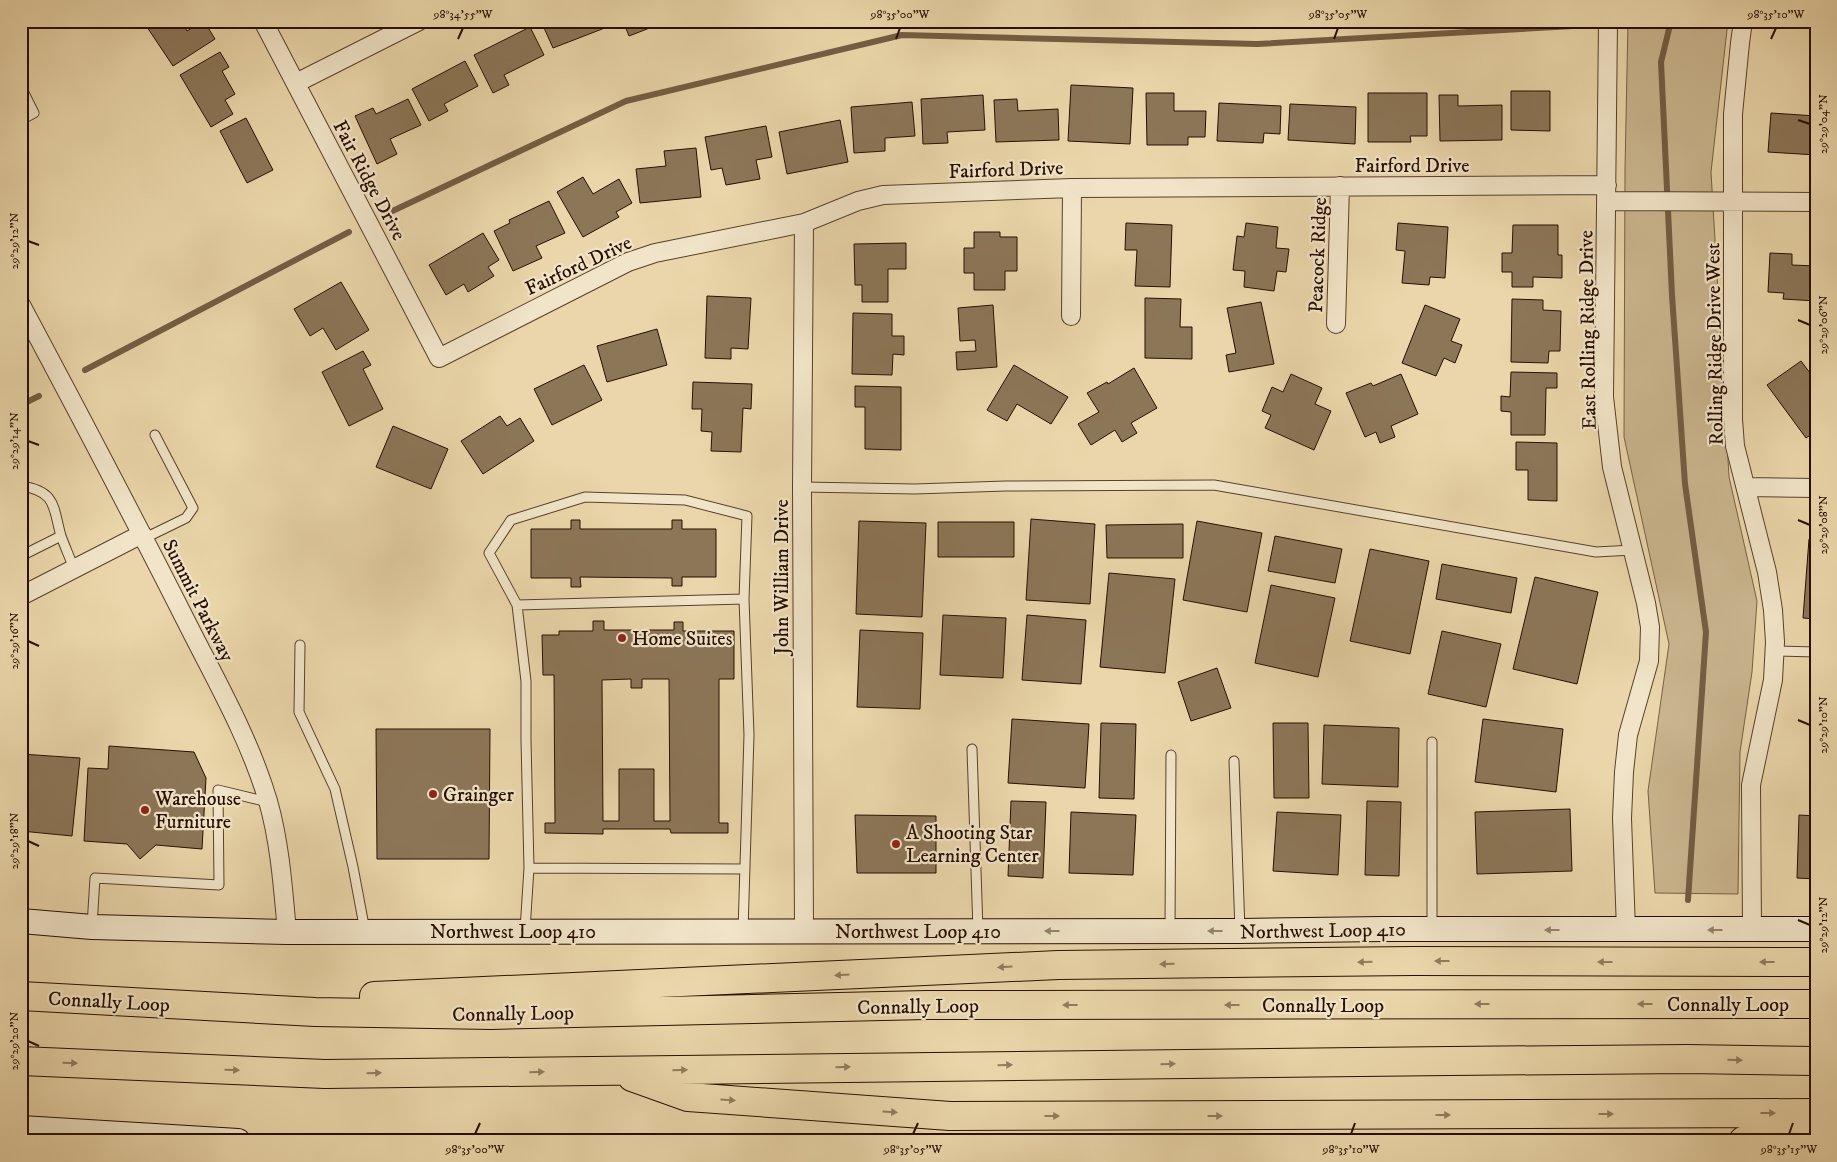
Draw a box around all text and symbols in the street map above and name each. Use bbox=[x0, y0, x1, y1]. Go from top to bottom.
text: 98°34'55"W bbox=[432, 7, 494, 22]
text: 98°35'00"W bbox=[869, 7, 931, 22]
text: 98°35'05"W bbox=[1308, 7, 1368, 22]
text: 98°35'10"W bbox=[1746, 7, 1806, 22]
text: 29°29'04"N bbox=[1816, 94, 1831, 154]
street label: Fair Ridge Drive bbox=[327, 116, 411, 245]
street label: Fairford Drive bbox=[1355, 154, 1469, 179]
street label: Fairford Drive bbox=[948, 156, 1064, 185]
street label: Peacock Ridge bbox=[1304, 197, 1333, 313]
text: 29°29'12"N bbox=[7, 212, 22, 269]
street label: East Rolling Ridge Drive bbox=[1574, 230, 1603, 430]
street label: Fairford Drive bbox=[521, 231, 636, 302]
street label: Rolling Ridge Drive West bbox=[1701, 242, 1730, 446]
text: 29°29'06"N bbox=[1816, 295, 1831, 355]
text: 29°29'14"N bbox=[7, 412, 22, 470]
text: 29°29'08"N bbox=[1816, 495, 1831, 554]
street label: John William Drive bbox=[770, 499, 795, 657]
street label: Summit Parkway bbox=[156, 535, 239, 666]
text: 29°29'16"N bbox=[7, 612, 22, 670]
place label: Home Suites bbox=[632, 627, 733, 652]
marker: Home Suites bbox=[616, 632, 628, 644]
text: 29°29'10"N bbox=[1816, 696, 1831, 754]
place label: Grainger bbox=[443, 783, 515, 808]
place label: Warehouse Furniture bbox=[154, 787, 241, 835]
marker: Grainger bbox=[427, 788, 439, 800]
marker: Warehouse Furniture bbox=[139, 804, 151, 816]
text: 29°29'18"N bbox=[7, 812, 22, 869]
place label: A Shooting Star Learning Center bbox=[906, 821, 1039, 869]
marker: A Shooting Star Learning Center bbox=[890, 838, 902, 850]
text: 29°29'12"N bbox=[1816, 896, 1831, 953]
street label: Northwest Loop 410 bbox=[1240, 918, 1406, 945]
street label: Northwest Loop 410 bbox=[430, 920, 596, 945]
street label: Northwest Loop 410 bbox=[835, 920, 1001, 945]
one-way arrow bbox=[1544, 926, 1560, 934]
one-way arrow bbox=[1706, 926, 1722, 934]
one-way arrow bbox=[1044, 927, 1060, 935]
one-way arrow bbox=[1206, 927, 1222, 935]
one-way arrow bbox=[1434, 957, 1450, 965]
one-way arrow bbox=[1356, 958, 1372, 966]
one-way arrow bbox=[1596, 958, 1612, 966]
one-way arrow bbox=[1759, 958, 1775, 966]
one-way arrow bbox=[1159, 960, 1175, 968]
one-way arrow bbox=[997, 964, 1013, 972]
one-way arrow bbox=[834, 971, 850, 979]
street label: Connally Loop bbox=[47, 987, 170, 1018]
street label: Connally Loop bbox=[1667, 993, 1789, 1018]
street label: Connally Loop bbox=[857, 994, 979, 1021]
street label: Connally Loop bbox=[1262, 994, 1384, 1019]
one-way arrow bbox=[1474, 1000, 1490, 1008]
one-way arrow bbox=[1636, 1000, 1652, 1008]
street label: Connally Loop bbox=[452, 1001, 574, 1028]
one-way arrow bbox=[1061, 1001, 1077, 1009]
one-way arrow bbox=[1224, 1001, 1240, 1009]
text: 29°29'20"N bbox=[7, 1011, 22, 1070]
one-way arrow bbox=[1728, 1056, 1744, 1064]
one-way arrow bbox=[62, 1060, 78, 1068]
one-way arrow bbox=[1160, 1060, 1176, 1068]
one-way arrow bbox=[997, 1061, 1013, 1069]
one-way arrow bbox=[835, 1063, 851, 1071]
one-way arrow bbox=[225, 1066, 241, 1074]
one-way arrow bbox=[672, 1066, 688, 1074]
one-way arrow bbox=[529, 1067, 545, 1075]
one-way arrow bbox=[366, 1069, 382, 1077]
one-way arrow bbox=[720, 1096, 736, 1104]
one-way arrow bbox=[882, 1108, 898, 1116]
one-way arrow bbox=[1760, 1109, 1776, 1117]
one-way arrow bbox=[1598, 1110, 1614, 1118]
one-way arrow bbox=[1435, 1111, 1451, 1119]
one-way arrow bbox=[1045, 1112, 1061, 1120]
one-way arrow bbox=[1207, 1112, 1223, 1120]
text: 98°35'00"W bbox=[444, 1142, 506, 1157]
text: 98°35'05"W bbox=[883, 1142, 943, 1157]
text: 98°35'10"W bbox=[1321, 1142, 1381, 1157]
text: 98°35'15"W bbox=[1760, 1142, 1818, 1157]

